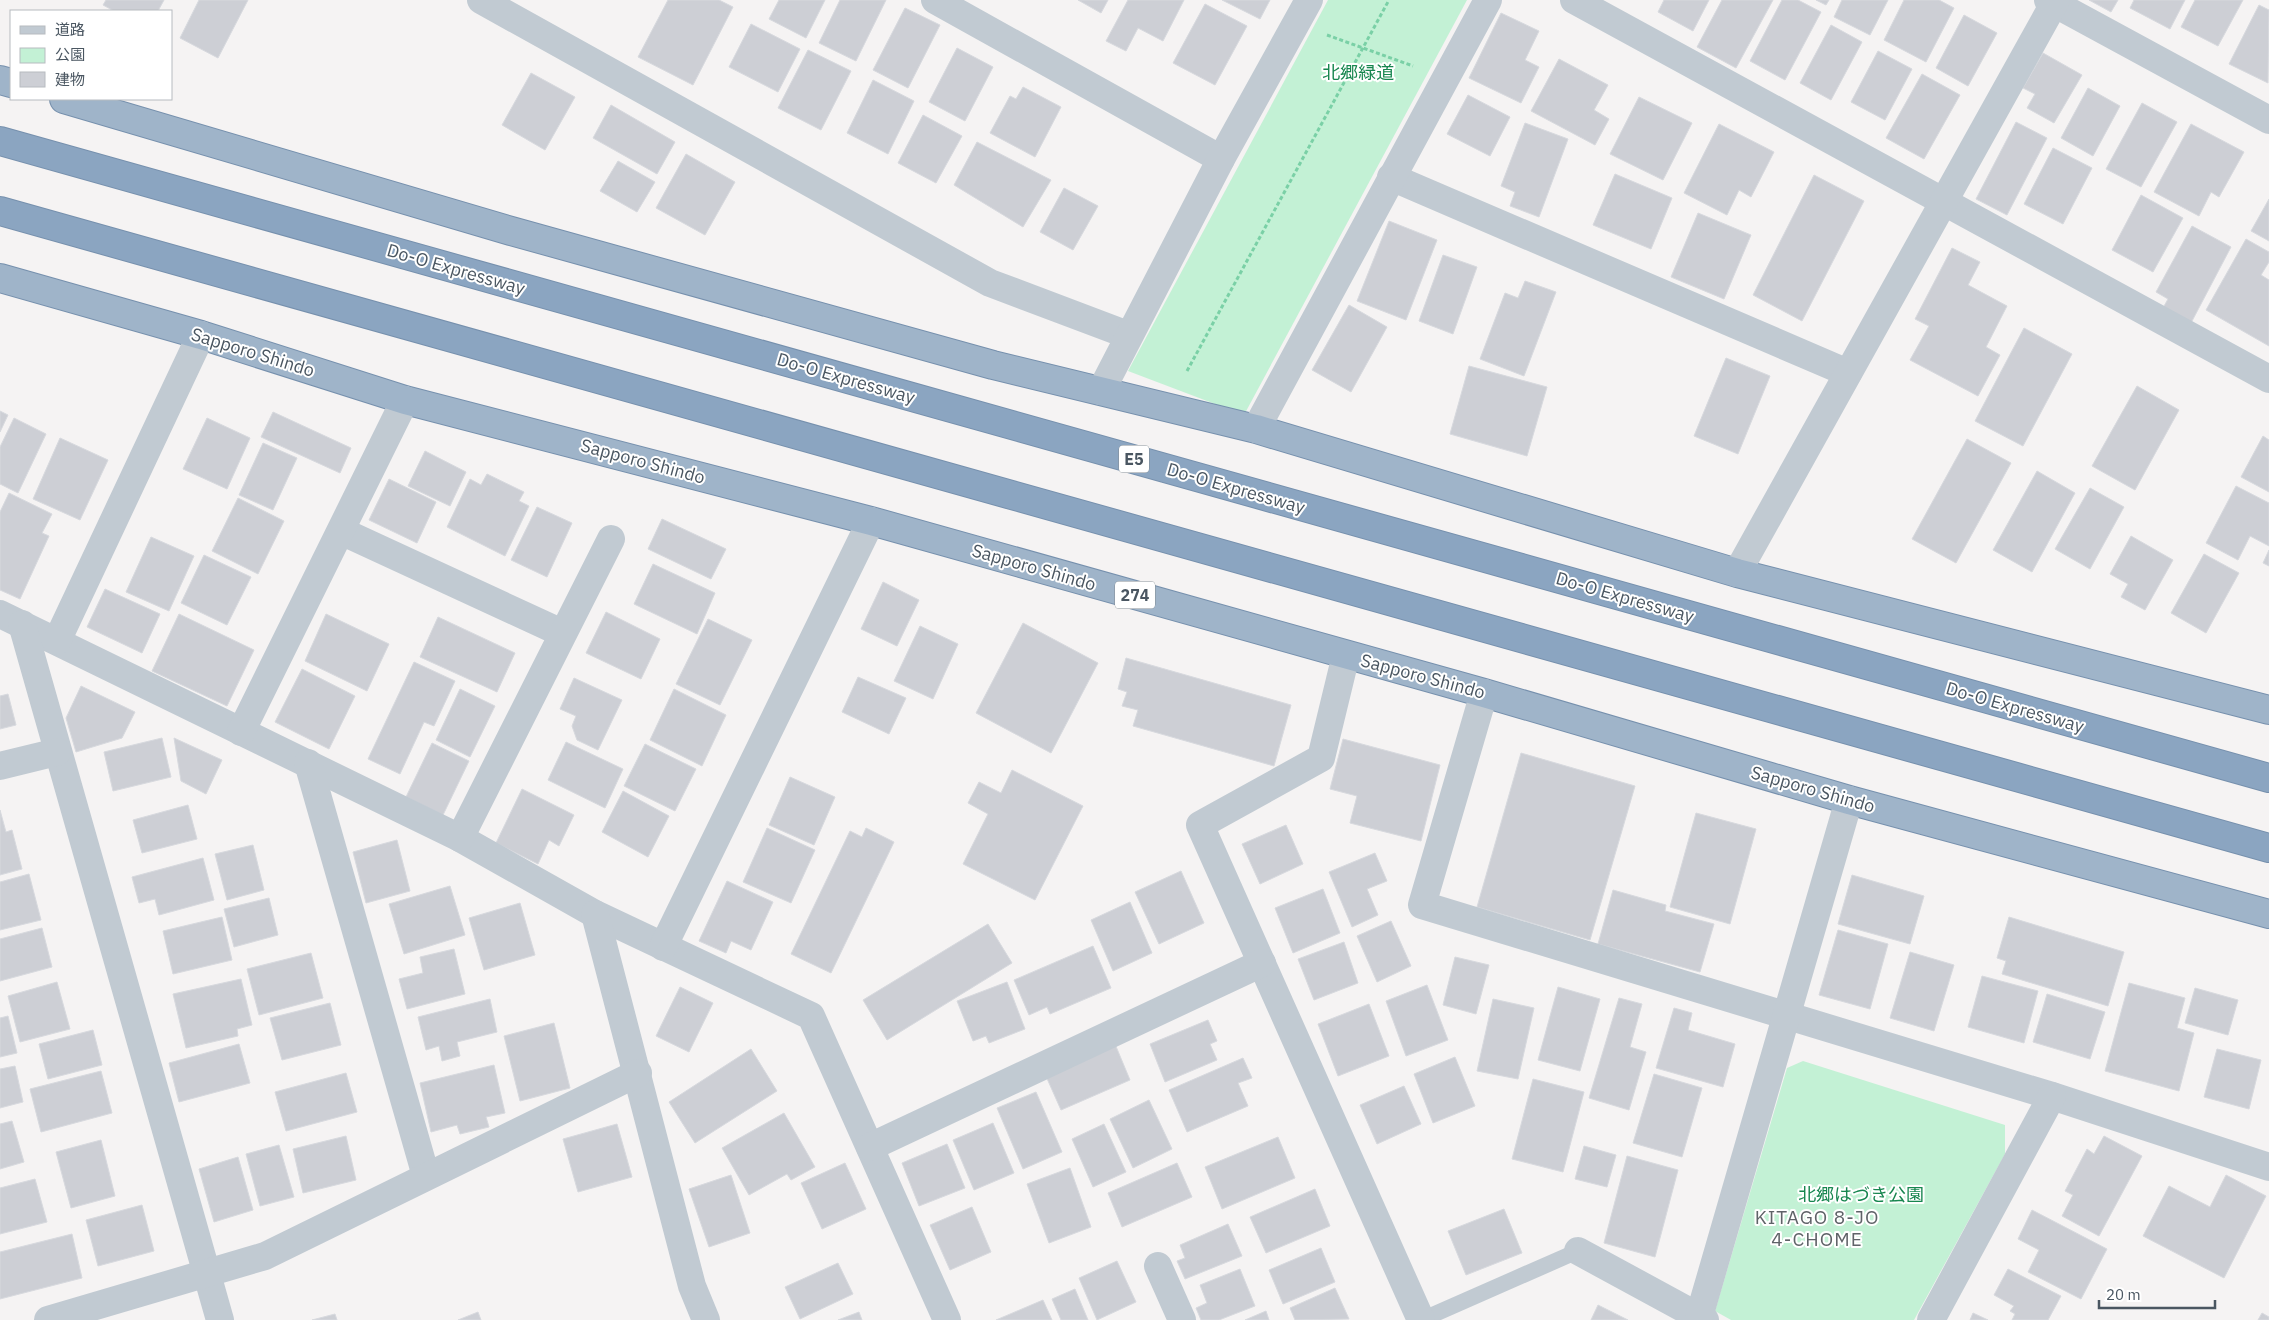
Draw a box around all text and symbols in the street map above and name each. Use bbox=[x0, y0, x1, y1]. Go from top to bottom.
legend bbox=[10, 10, 172, 100]
text: 道路 bbox=[55, 20, 85, 39]
text: 公園 bbox=[55, 45, 85, 64]
park label: 北郷緑道 bbox=[1322, 61, 1394, 84]
text: 建物 bbox=[55, 70, 85, 89]
street label: Do-O Expressway bbox=[384, 238, 528, 300]
street label: Sapporo Shindo bbox=[189, 322, 317, 382]
street label: Do-O Expressway bbox=[774, 347, 918, 409]
street label: Sapporo Shindo bbox=[578, 433, 708, 489]
road number: E5 bbox=[1119, 446, 1149, 472]
street label: Do-O Expressway bbox=[1164, 457, 1308, 519]
street label: Sapporo Shindo bbox=[969, 538, 1099, 596]
street label: Do-O Expressway bbox=[1553, 566, 1697, 628]
road number: 274 bbox=[1115, 582, 1155, 608]
street label: Sapporo Shindo bbox=[1358, 648, 1488, 704]
street label: Do-O Expressway bbox=[1943, 676, 2087, 738]
street label: Sapporo Shindo bbox=[1748, 760, 1878, 818]
park label: 北郷はづき公園 bbox=[1798, 1183, 1924, 1206]
district label: KITAGO 8-JO 4-CHOME bbox=[1755, 1205, 1879, 1251]
scale bar bbox=[2099, 1278, 2215, 1310]
text: 20 m bbox=[2106, 1285, 2141, 1304]

